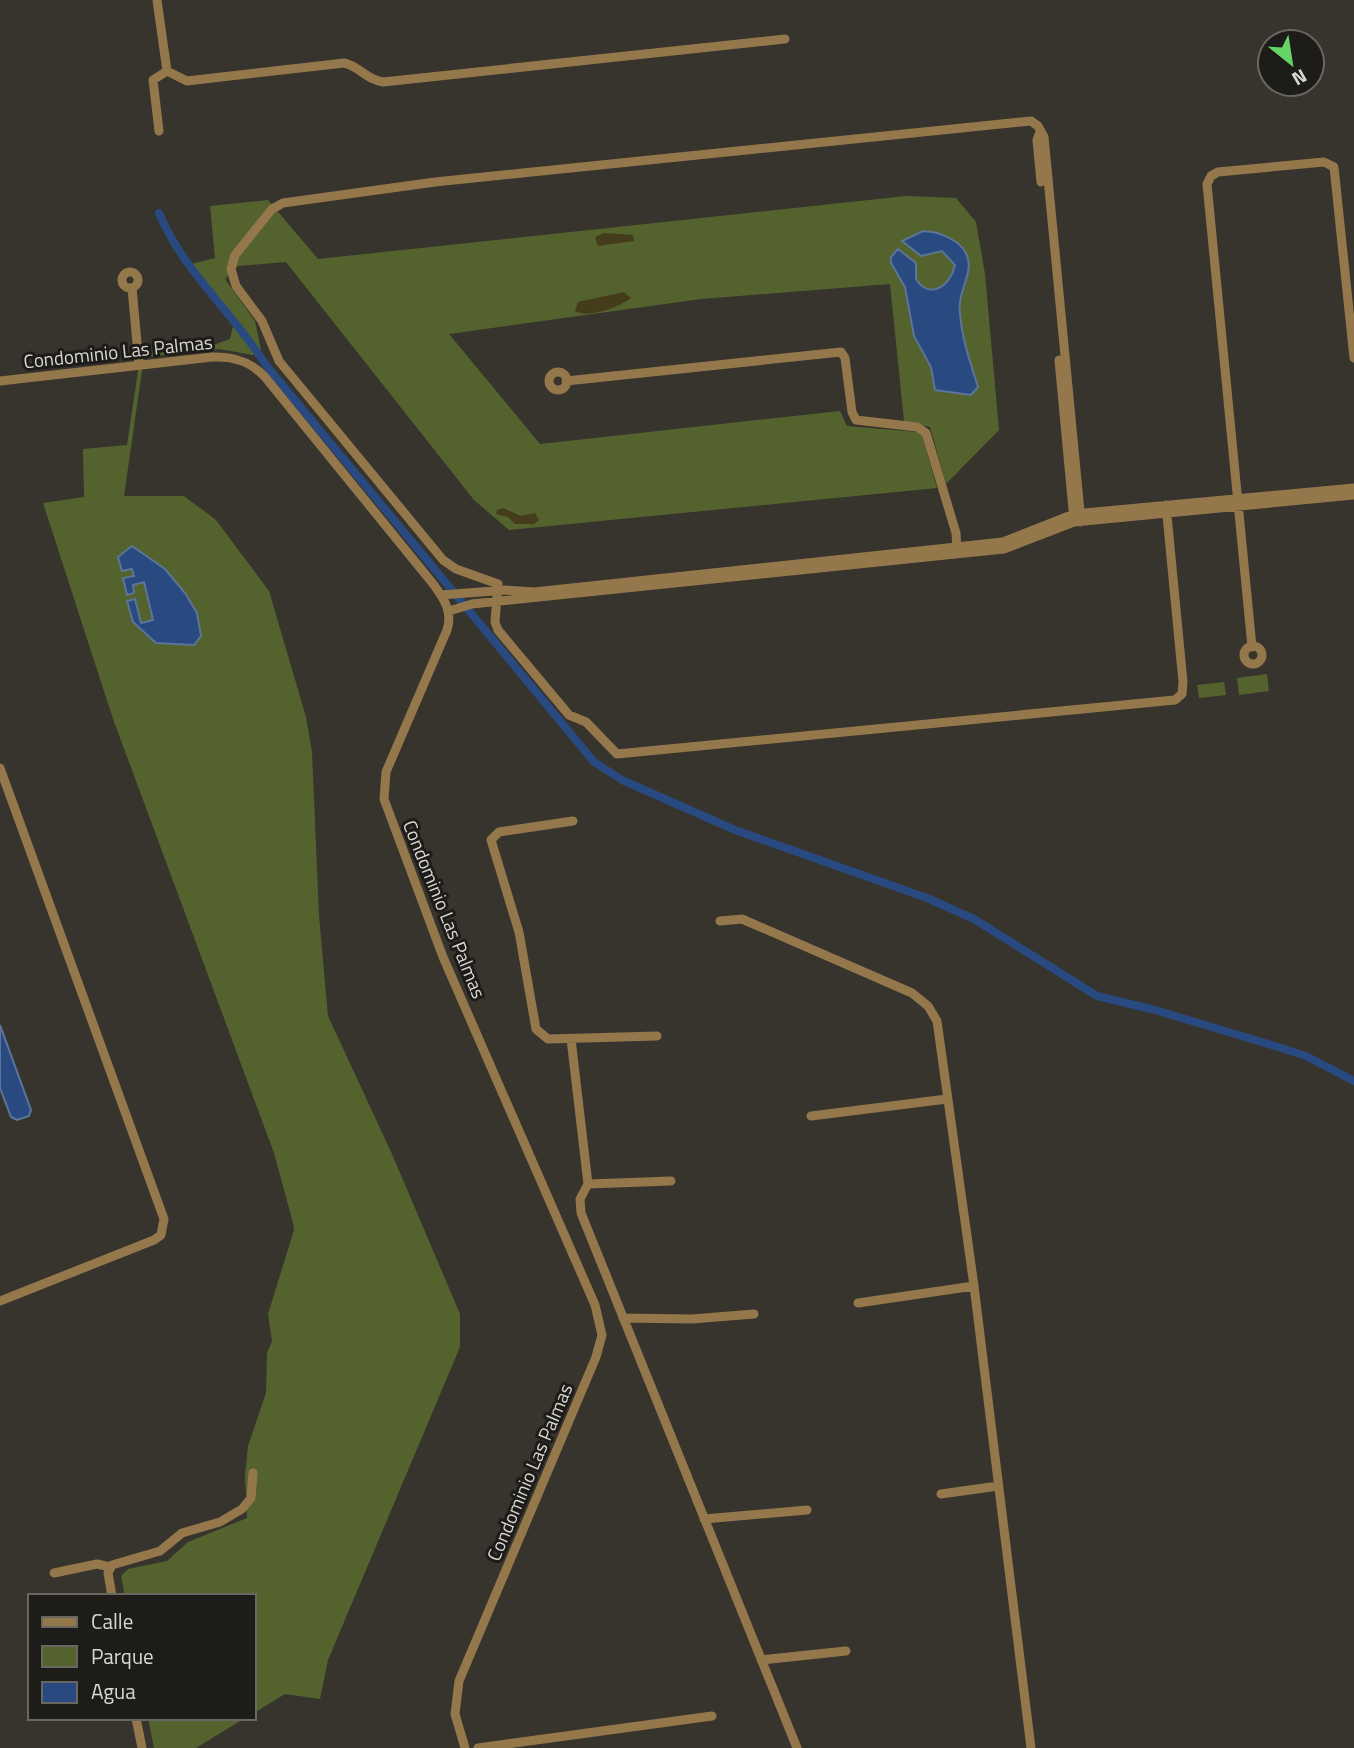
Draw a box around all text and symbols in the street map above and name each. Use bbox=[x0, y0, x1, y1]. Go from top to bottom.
north arrow bbox=[1256, 28, 1326, 98]
text: N bbox=[1287, 62, 1313, 94]
street label: Condominio Las Palmas bbox=[22, 327, 214, 375]
street label: Condominio Las Palmas bbox=[396, 815, 494, 1003]
street label: Condominio Las Palmas bbox=[479, 1379, 580, 1565]
legend bbox=[28, 1594, 256, 1720]
text: Calle bbox=[91, 1605, 133, 1637]
text: Parque bbox=[91, 1640, 154, 1672]
text: Agua bbox=[91, 1675, 136, 1707]

